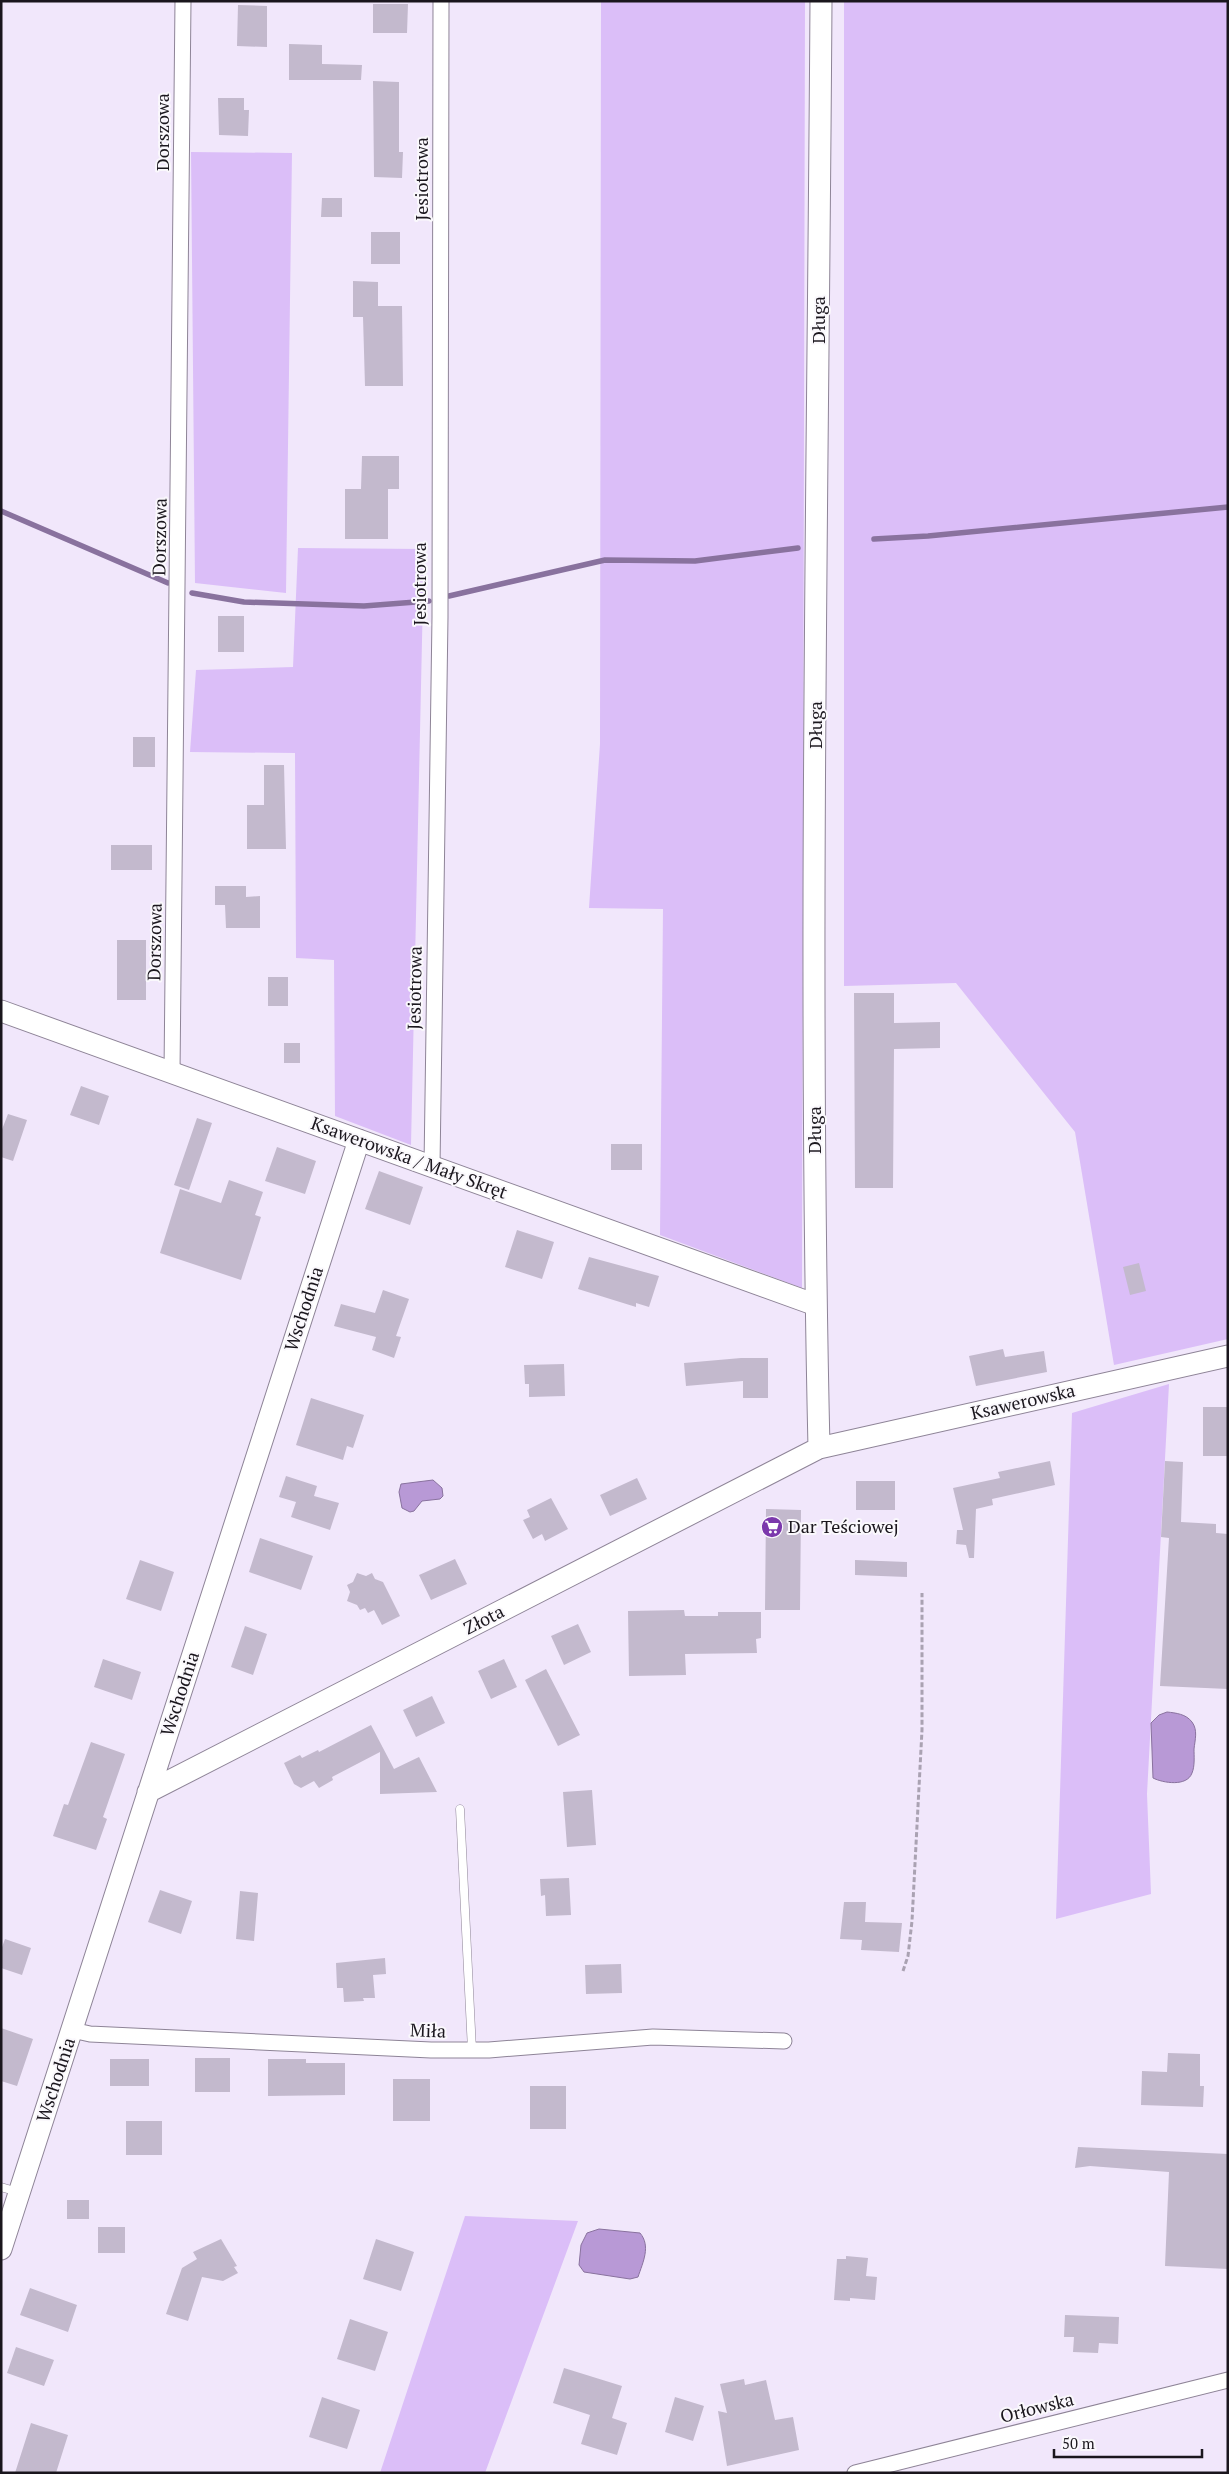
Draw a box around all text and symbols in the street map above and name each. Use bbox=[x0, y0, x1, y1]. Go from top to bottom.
street label: Dorszowa bbox=[150, 93, 174, 171]
street label: Jesiotrowa bbox=[409, 137, 433, 221]
street label: Długa bbox=[806, 296, 830, 344]
street label: Dorszowa bbox=[146, 498, 172, 576]
street label: Jesiotrowa bbox=[407, 542, 431, 626]
street label: Długa bbox=[803, 701, 827, 749]
street label: Dorszowa bbox=[141, 903, 167, 981]
street label: Jesiotrowa bbox=[401, 946, 427, 1030]
street label: Długa bbox=[802, 1106, 826, 1154]
street label: Ksawerowska / Mały Skręt bbox=[308, 1110, 511, 1204]
street label: Wschodnia bbox=[278, 1263, 328, 1354]
street label: Ksawerowska bbox=[968, 1377, 1077, 1425]
place label: Dar Teściowej bbox=[788, 1514, 899, 1538]
supermarket icon: Dar Teściowej bbox=[760, 1515, 784, 1539]
street label: Złota bbox=[459, 1599, 508, 1639]
street label: Wschodnia bbox=[154, 1648, 204, 1739]
street label: Miła bbox=[410, 2017, 446, 2043]
street label: Wschodnia bbox=[30, 2034, 80, 2125]
street label: Orłowska bbox=[997, 2386, 1076, 2428]
scale bar bbox=[1054, 2426, 1202, 2458]
text: 50 m bbox=[1062, 2433, 1095, 2453]

